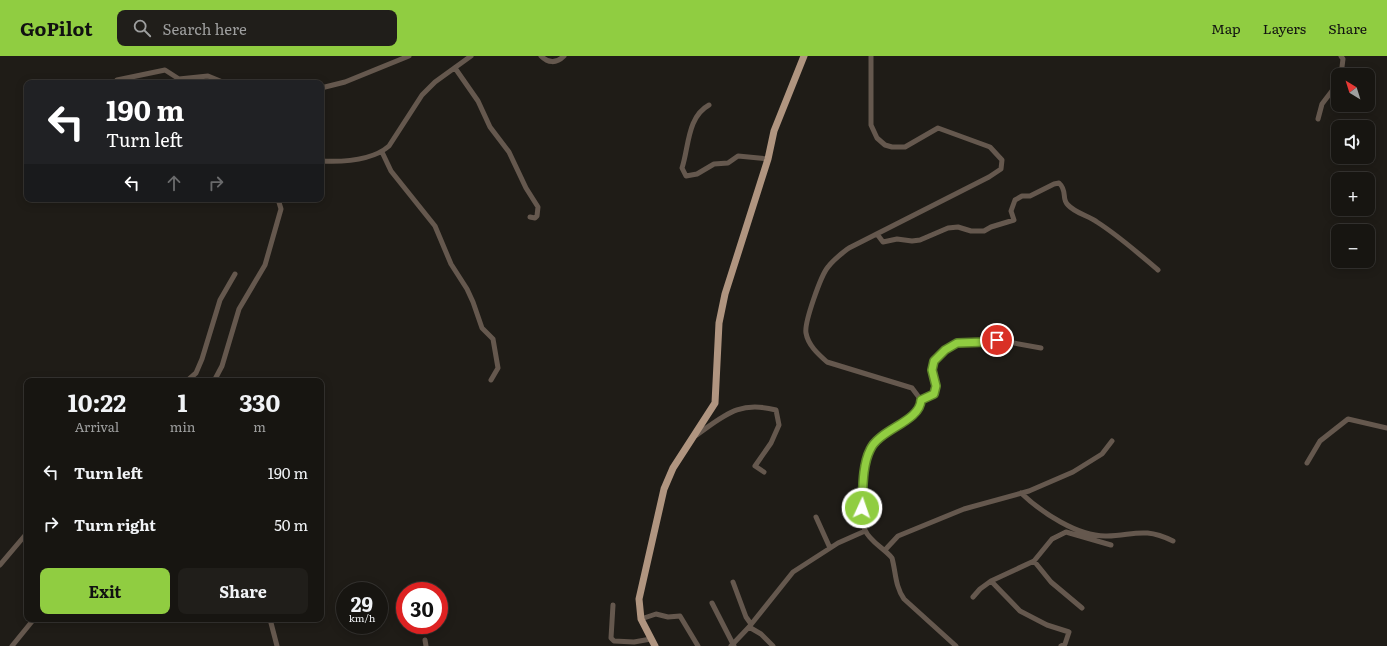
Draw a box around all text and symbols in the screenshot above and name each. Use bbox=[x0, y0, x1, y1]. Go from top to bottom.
search box bbox=[117, 10, 397, 46]
text: GoPilot bbox=[20, 14, 93, 42]
icon: search bbox=[131, 17, 153, 39]
text: Search here bbox=[163, 17, 247, 40]
text: Map bbox=[1211, 18, 1241, 38]
text: Layers bbox=[1263, 18, 1306, 38]
text: Share bbox=[1328, 18, 1367, 38]
north arrow bbox=[1331, 68, 1375, 112]
map controls bbox=[1331, 68, 1375, 268]
text: 190 m bbox=[106, 88, 184, 130]
icon: left bbox=[40, 96, 92, 148]
button: sound bbox=[1331, 120, 1375, 164]
text: Turn left bbox=[106, 126, 183, 153]
icon: left bbox=[121, 172, 143, 194]
icon: ahead bbox=[163, 172, 185, 194]
icon: right bbox=[205, 172, 227, 194]
button: + bbox=[1331, 172, 1375, 216]
button: − bbox=[1331, 224, 1375, 268]
pin bbox=[980, 323, 1014, 357]
icon: arrive bbox=[986, 329, 1008, 351]
text: 10:22 bbox=[68, 384, 126, 419]
text: 1 bbox=[178, 384, 188, 419]
text: 330 bbox=[239, 384, 280, 419]
text: Arrival bbox=[75, 417, 119, 436]
text: min bbox=[170, 417, 195, 436]
text: m bbox=[253, 417, 266, 436]
icon: left bbox=[40, 461, 62, 483]
text: Turn left bbox=[74, 461, 143, 484]
text: 190 m bbox=[268, 461, 308, 484]
position arrow bbox=[841, 487, 883, 529]
icon: right bbox=[40, 513, 62, 535]
text: Turn right bbox=[74, 513, 156, 536]
text: 50 m bbox=[274, 513, 308, 536]
button: Exit bbox=[40, 568, 170, 614]
button: Share bbox=[178, 568, 308, 614]
speed limit sign: 30 bbox=[396, 582, 448, 634]
text: 29 bbox=[351, 588, 373, 618]
text: km/h bbox=[349, 610, 375, 625]

